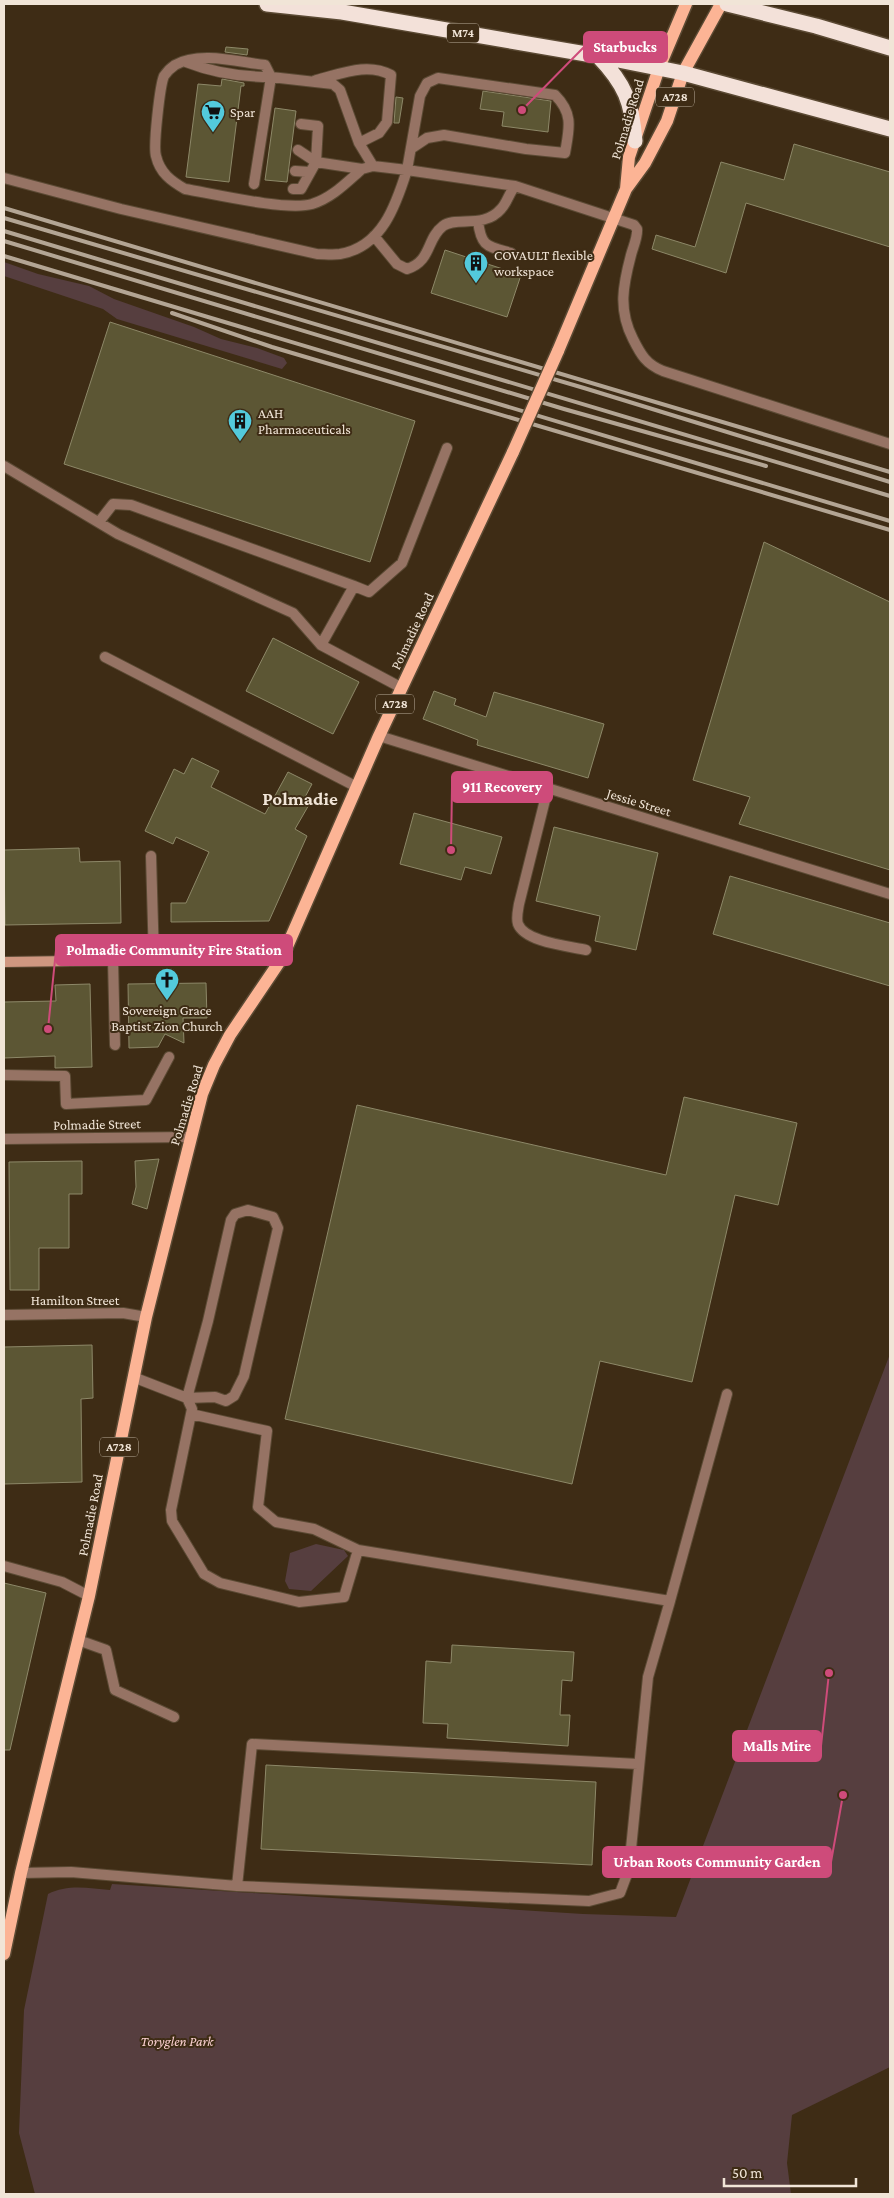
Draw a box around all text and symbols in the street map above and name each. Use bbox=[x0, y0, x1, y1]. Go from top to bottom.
road number: M74 bbox=[447, 23, 479, 42]
callout: Starbucks bbox=[584, 32, 667, 62]
text: Starbucks bbox=[593, 39, 657, 55]
street label: Polmadie Road bbox=[607, 76, 647, 161]
road number: A728 bbox=[656, 88, 694, 106]
supermarket icon: Spar bbox=[200, 99, 226, 133]
place label: Spar bbox=[230, 104, 255, 120]
place label: COVAULT flexible workspace bbox=[494, 247, 593, 279]
building icon: COVAULT flexible workspace bbox=[463, 250, 489, 284]
place label: AAH Pharmaceuticals bbox=[258, 405, 351, 437]
building icon: AAH Pharmaceuticals bbox=[227, 408, 253, 442]
street label: Polmadie Road bbox=[387, 589, 437, 672]
road number: A728 bbox=[376, 694, 414, 714]
callout: 911 Recovery bbox=[452, 772, 552, 802]
text: 911 Recovery bbox=[462, 779, 543, 795]
street label: Jessie Street bbox=[603, 784, 673, 819]
district label: Polmadie bbox=[262, 788, 338, 809]
callout: Polmadie Community Fire Station bbox=[56, 935, 292, 965]
text: Polmadie Community Fire Station bbox=[66, 942, 282, 958]
church icon: Sovereign Grace Baptist Zion Church bbox=[154, 967, 180, 1001]
place label: Sovereign Grace Baptist Zion Church bbox=[111, 1002, 223, 1034]
street label: Polmadie Road bbox=[166, 1062, 206, 1147]
street label: Polmadie Street bbox=[53, 1115, 141, 1133]
street label: Hamilton Street bbox=[31, 1292, 120, 1308]
road number: A728 bbox=[100, 1438, 138, 1456]
street label: Polmadie Road bbox=[74, 1472, 106, 1557]
callout: Malls Mire bbox=[733, 1731, 821, 1761]
text: Malls Mire bbox=[743, 1738, 811, 1754]
callout: Urban Roots Community Garden bbox=[603, 1847, 831, 1877]
text: Urban Roots Community Garden bbox=[613, 1854, 821, 1870]
park label: Toryglen Park bbox=[141, 2033, 214, 2049]
scale bar bbox=[724, 2156, 856, 2188]
text: 50 m bbox=[732, 2165, 762, 2181]

